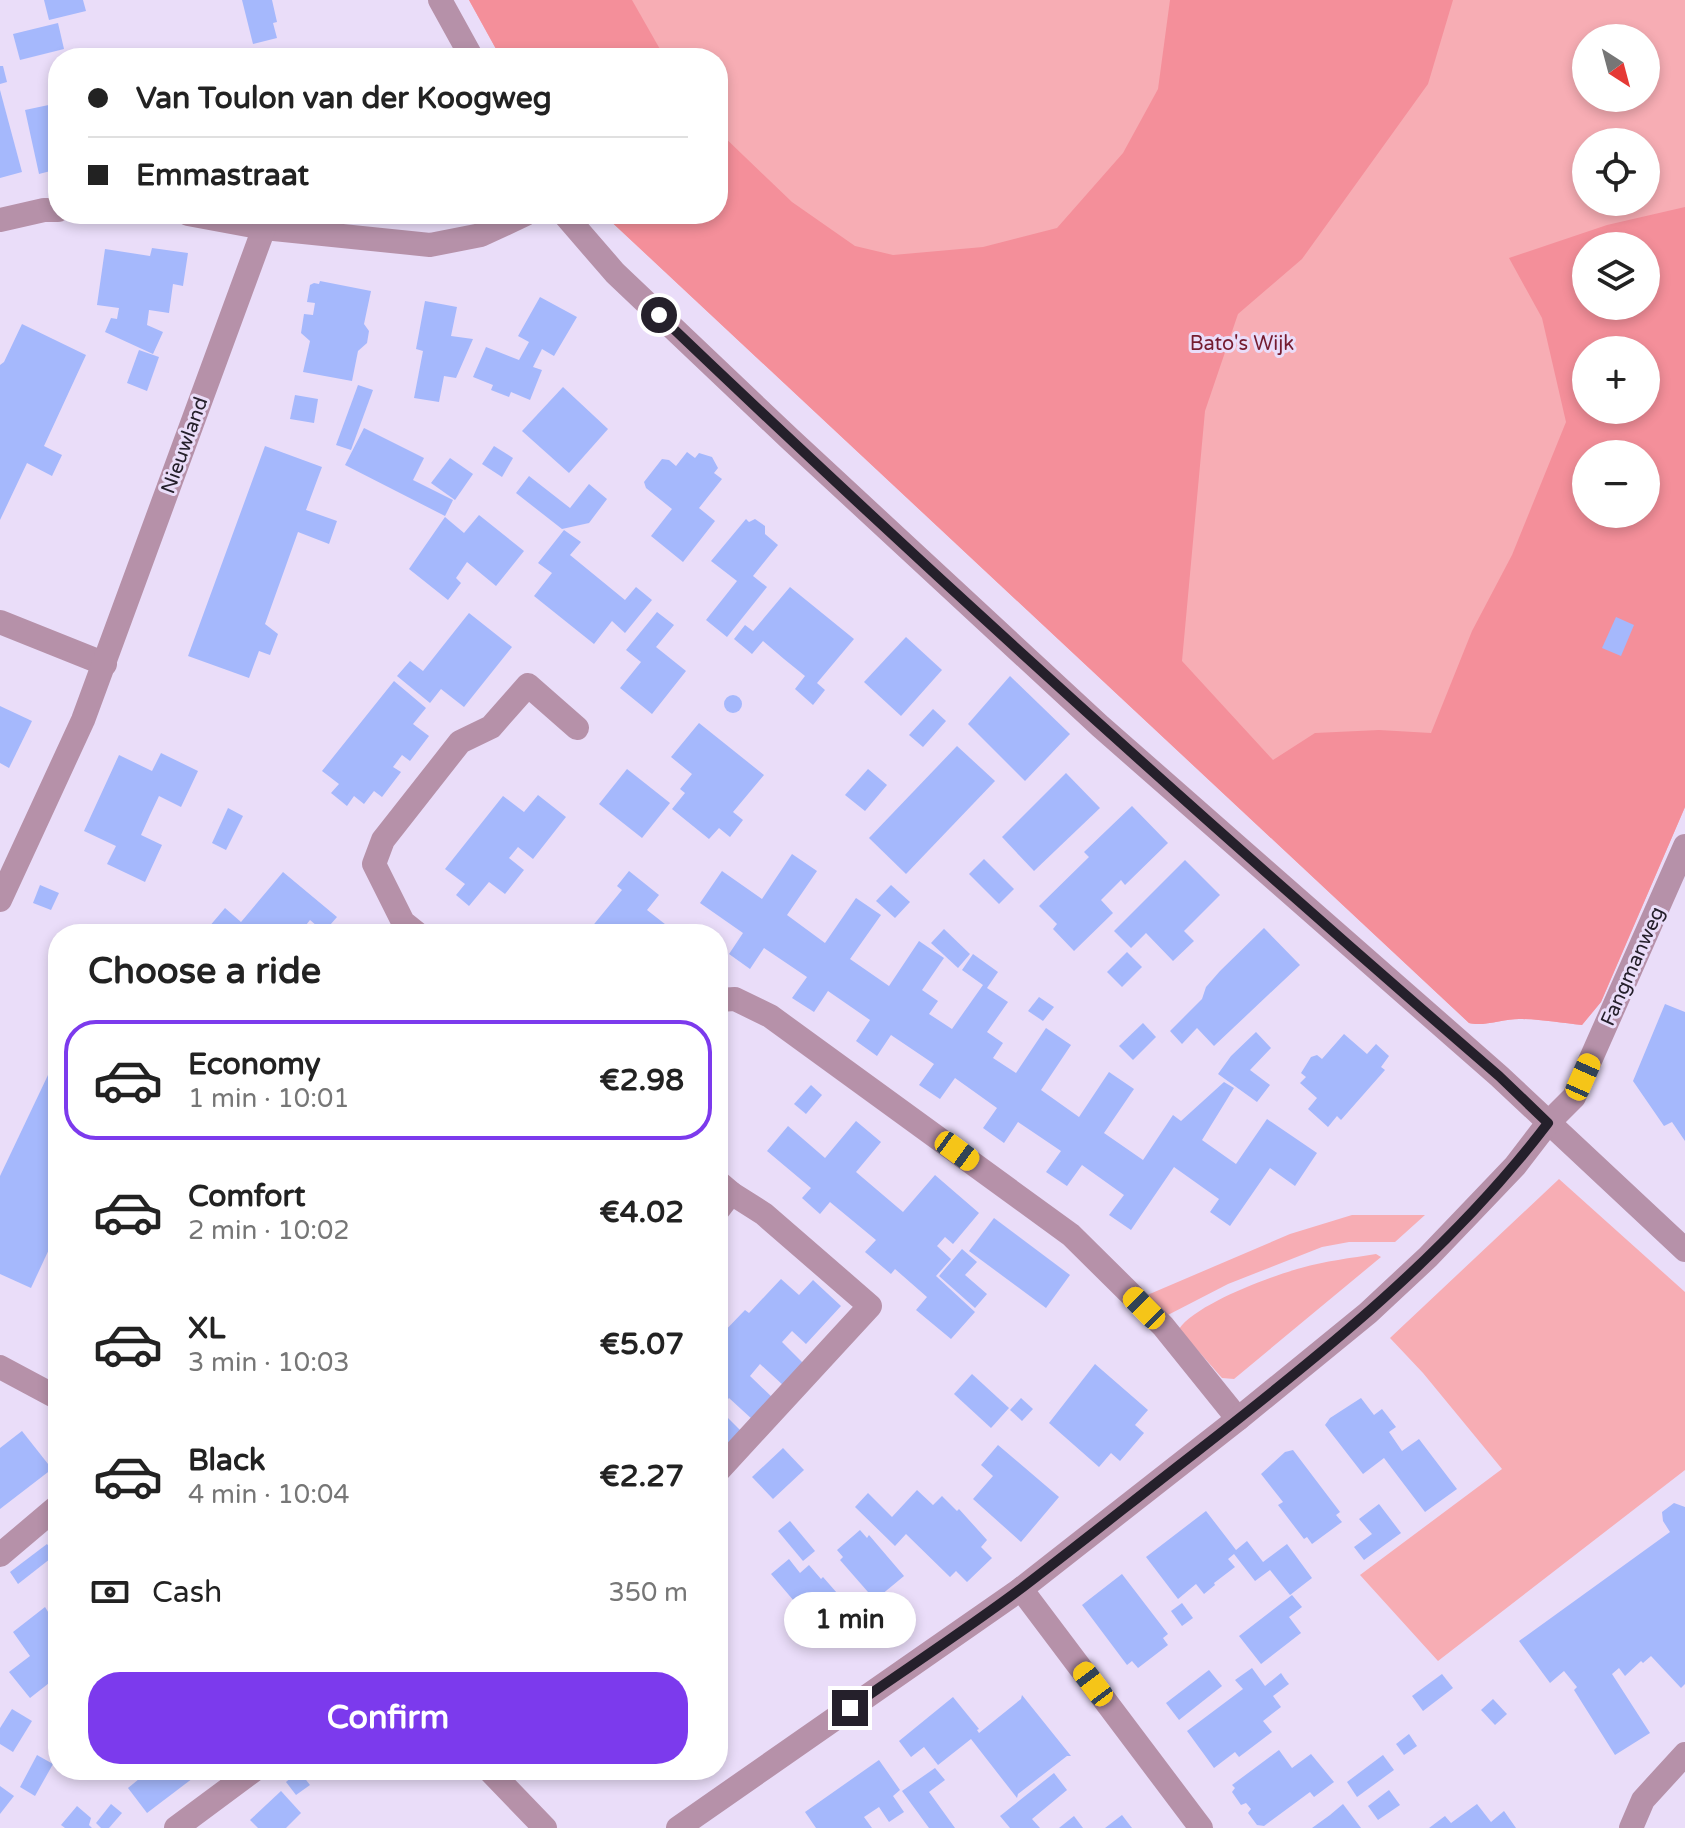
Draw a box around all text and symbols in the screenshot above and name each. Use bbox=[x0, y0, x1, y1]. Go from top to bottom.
north arrow bbox=[1572, 24, 1660, 112]
map controls bbox=[1572, 24, 1660, 528]
text: Van Toulon van der Koogweg bbox=[136, 80, 552, 117]
button: locate bbox=[1572, 128, 1660, 216]
text: Emmastraat bbox=[136, 157, 309, 194]
button: layers bbox=[1572, 232, 1660, 320]
route start bbox=[641, 297, 677, 333]
park label: Bato's Wijk bbox=[1190, 332, 1294, 356]
button: + bbox=[1572, 336, 1660, 424]
street label: Nieuwland bbox=[156, 394, 214, 497]
button: − bbox=[1572, 440, 1660, 528]
street label: Fangmanweg bbox=[1596, 903, 1670, 1030]
text: Choose a ride bbox=[88, 950, 321, 993]
icon: car bbox=[92, 1044, 164, 1116]
text: Economy bbox=[188, 1046, 321, 1083]
car bbox=[1562, 1050, 1604, 1104]
text: €2.98 bbox=[599, 1062, 684, 1099]
text: 1 min · 10:01 bbox=[188, 1083, 350, 1114]
car bbox=[931, 1127, 983, 1175]
icon: car bbox=[92, 1176, 164, 1248]
text: Comfort bbox=[188, 1178, 306, 1215]
text: €4.02 bbox=[599, 1194, 684, 1231]
text: 2 min · 10:02 bbox=[188, 1215, 350, 1246]
car bbox=[1119, 1283, 1169, 1333]
icon: car bbox=[92, 1308, 164, 1380]
text: XL bbox=[188, 1310, 225, 1347]
text: €5.07 bbox=[600, 1326, 684, 1363]
text: 3 min · 10:03 bbox=[188, 1347, 350, 1378]
icon: car bbox=[92, 1440, 164, 1512]
text: Black bbox=[188, 1442, 265, 1479]
text: €2.27 bbox=[599, 1458, 684, 1495]
text: 4 min · 10:04 bbox=[188, 1479, 350, 1510]
icon: cash bbox=[88, 1570, 132, 1614]
text: Cash bbox=[152, 1574, 222, 1611]
text: 350 m bbox=[608, 1577, 688, 1608]
callout: 1 min bbox=[784, 1592, 916, 1648]
text: 1 min bbox=[815, 1604, 885, 1635]
car bbox=[1069, 1658, 1117, 1710]
button: Confirm bbox=[88, 1672, 688, 1764]
route end bbox=[832, 1690, 868, 1726]

